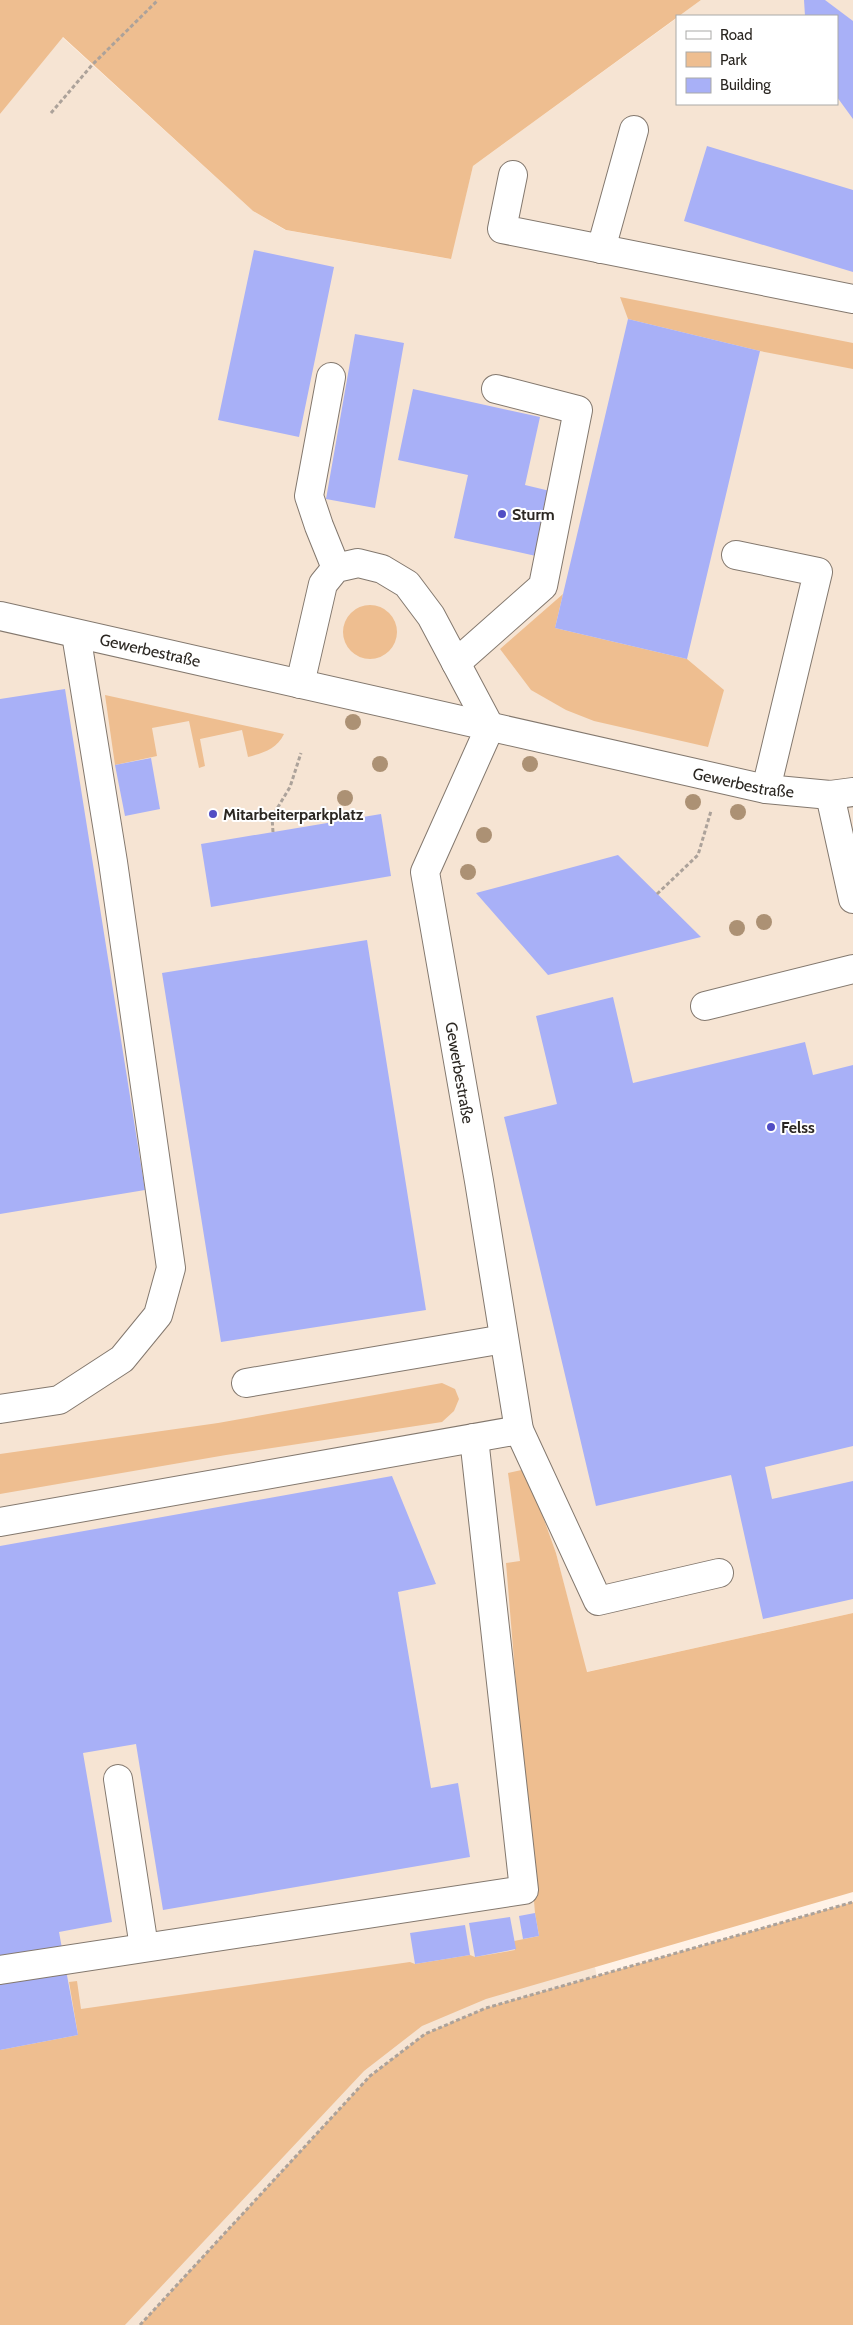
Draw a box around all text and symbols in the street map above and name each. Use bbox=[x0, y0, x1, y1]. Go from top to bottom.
legend bbox=[676, 15, 838, 105]
text: Road bbox=[720, 26, 753, 44]
text: Park bbox=[720, 51, 747, 69]
text: Building bbox=[720, 76, 771, 94]
place label: Sturm bbox=[512, 505, 555, 524]
marker: Sturm bbox=[496, 508, 508, 520]
street label: Gewerbestraße bbox=[98, 630, 202, 671]
street label: Gewerbestraße bbox=[691, 764, 795, 802]
place label: Mitarbeiterparkplatz bbox=[223, 805, 364, 824]
marker: Mitarbeiterparkplatz bbox=[207, 808, 219, 820]
street label: Gewerbestraße bbox=[441, 1020, 478, 1125]
place label: Felss bbox=[781, 1118, 815, 1137]
marker: Felss bbox=[765, 1121, 777, 1133]

